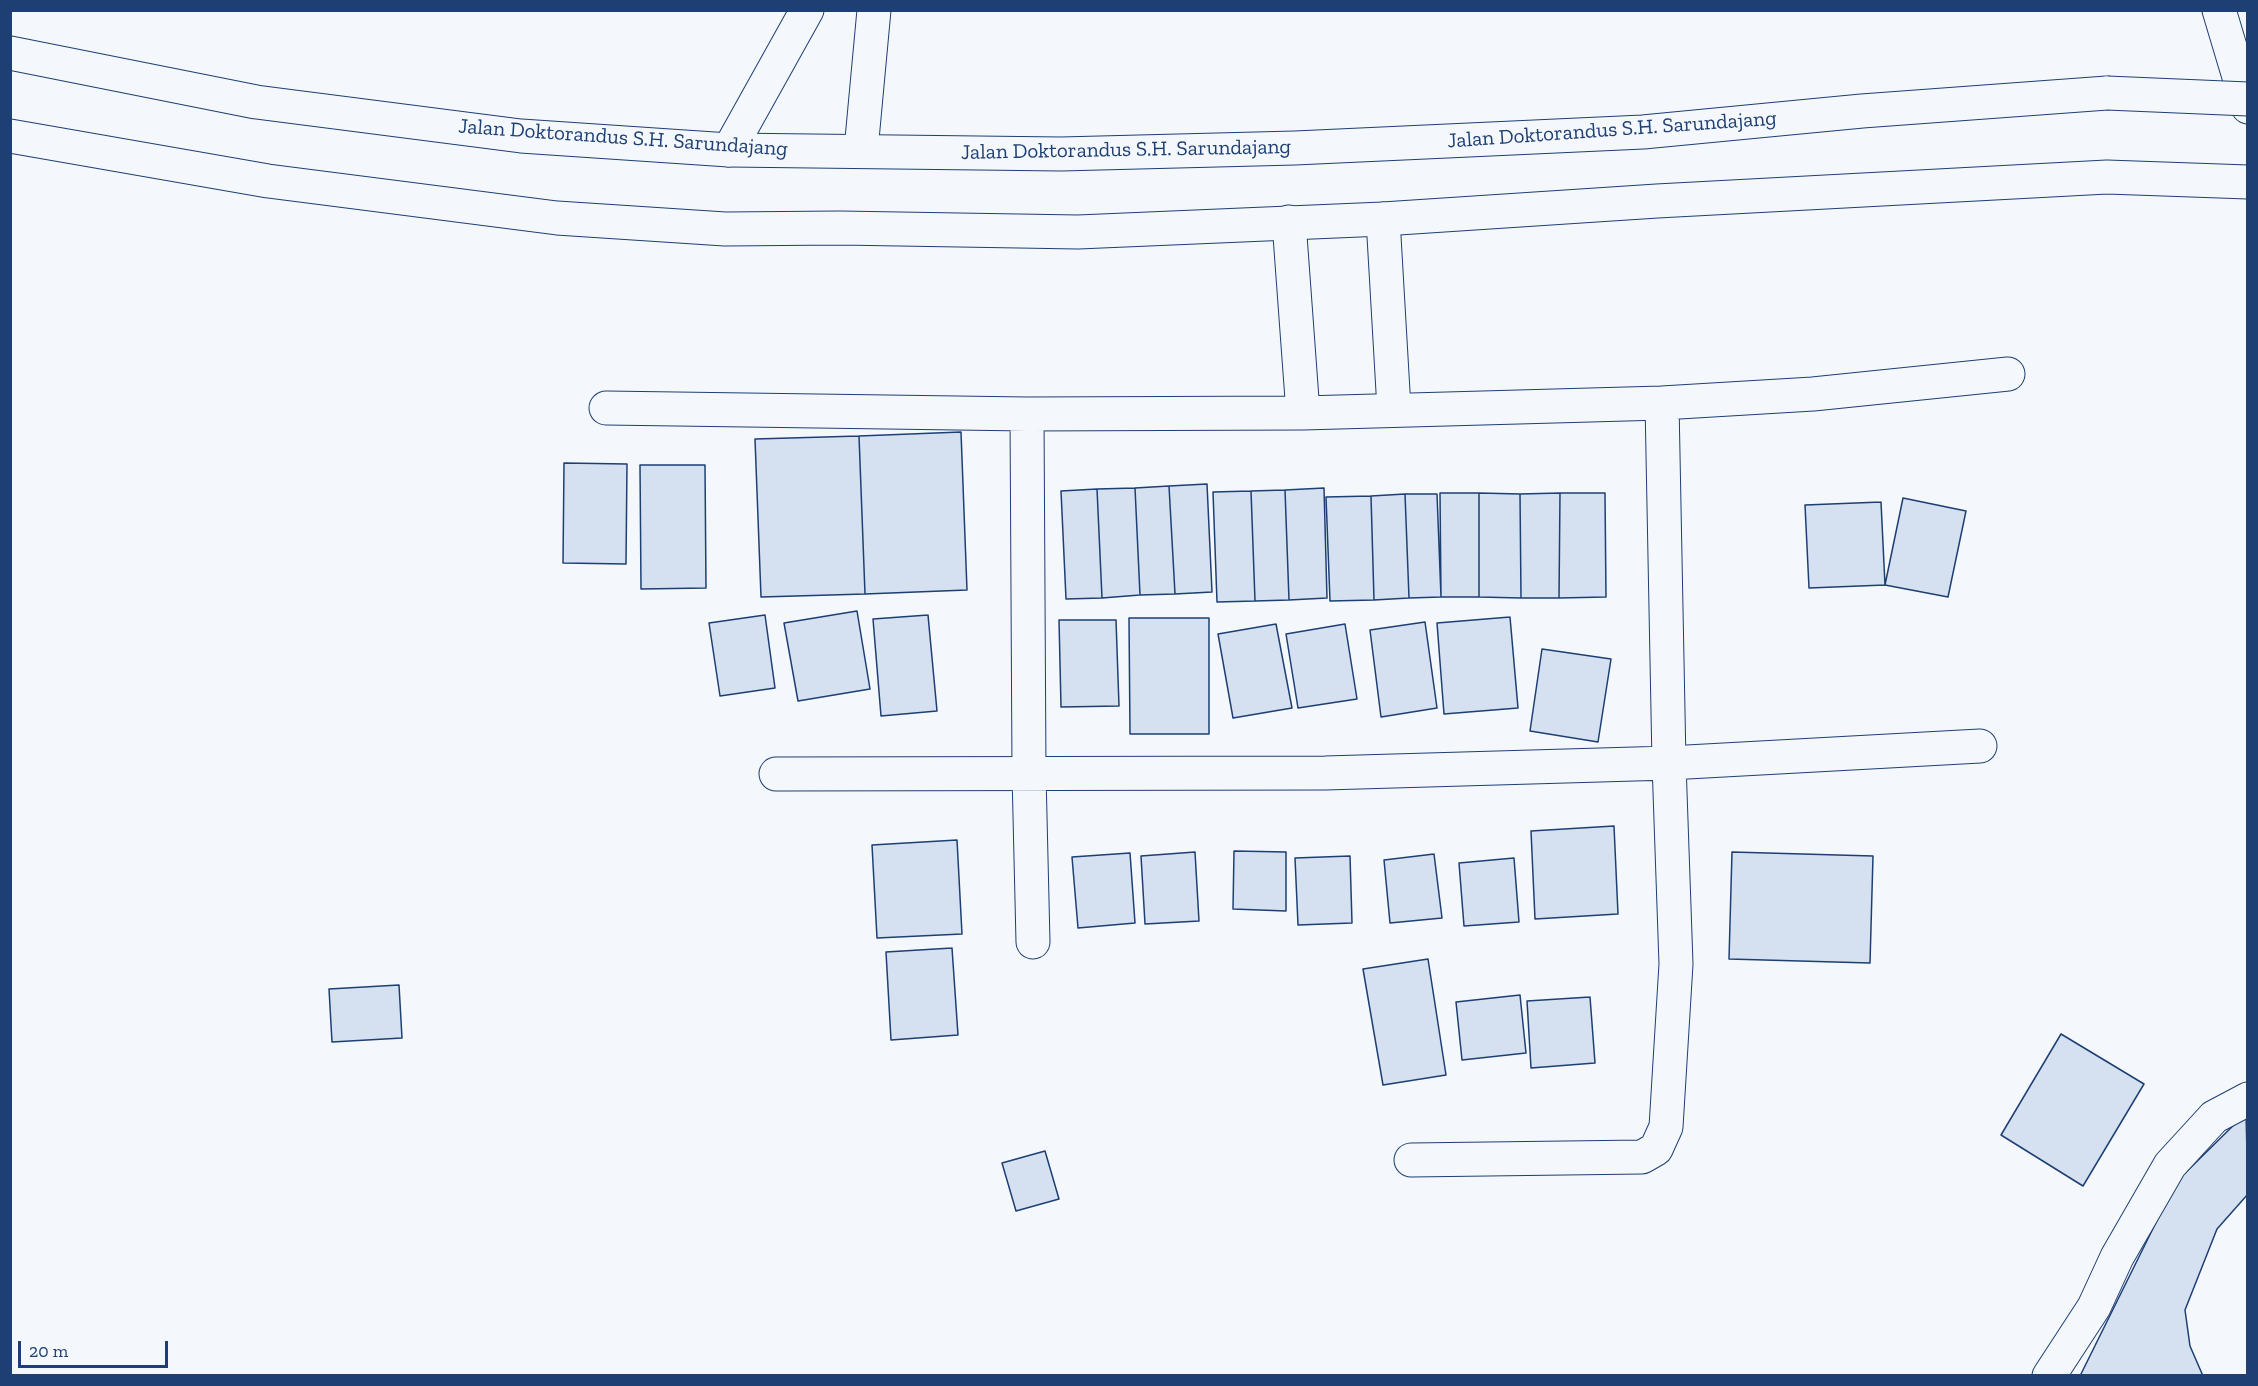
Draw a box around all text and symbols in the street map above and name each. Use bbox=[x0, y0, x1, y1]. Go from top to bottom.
street label: Jalan Doktorandus S.H. Sarundajang bbox=[1446, 106, 1778, 154]
street label: Jalan Doktorandus S.H. Sarundajang bbox=[457, 114, 789, 162]
street label: Jalan Doktorandus S.H. Sarundajang bbox=[961, 135, 1291, 165]
scale bar bbox=[21, 1329, 171, 1367]
text: 20 m bbox=[29, 1340, 68, 1362]

